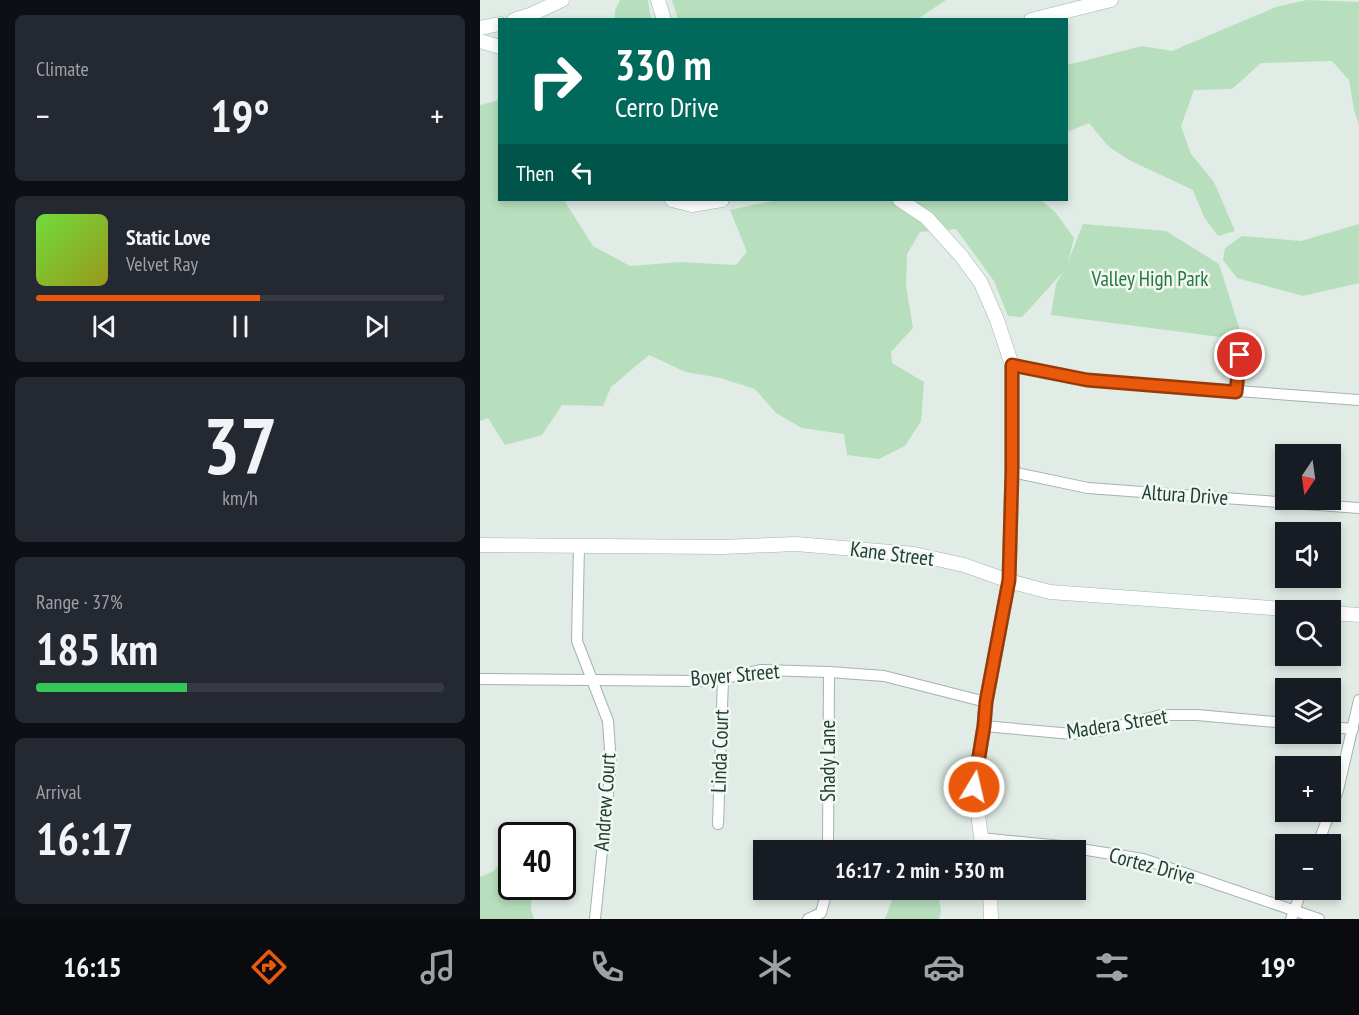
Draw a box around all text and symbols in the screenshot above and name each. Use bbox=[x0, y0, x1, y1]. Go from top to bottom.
text: 330 m bbox=[615, 37, 712, 92]
icon: right bbox=[516, 42, 594, 120]
text: Climate bbox=[36, 56, 89, 82]
text: 19° bbox=[210, 86, 270, 144]
text: Cerro Drive bbox=[615, 90, 719, 124]
text: − bbox=[36, 94, 50, 137]
text: + bbox=[430, 94, 444, 137]
icon: left bbox=[566, 156, 599, 189]
text: Then bbox=[516, 159, 554, 187]
text: Static Love bbox=[126, 223, 211, 251]
text: Velvet Ray bbox=[126, 251, 198, 277]
park label: Valley High Park bbox=[1091, 265, 1208, 292]
icon: previous bbox=[88, 310, 121, 343]
icon: pause bbox=[224, 310, 257, 343]
icon: next bbox=[360, 310, 393, 343]
pin bbox=[1214, 329, 1265, 380]
icon: arrive bbox=[1223, 338, 1256, 371]
text: 37 bbox=[203, 395, 277, 496]
north arrow bbox=[1275, 444, 1341, 510]
map controls bbox=[1275, 444, 1341, 900]
street label: Altura Drive bbox=[1141, 478, 1229, 511]
text: km/h bbox=[222, 485, 258, 511]
button: sound bbox=[1275, 522, 1341, 588]
street label: Kane Street bbox=[849, 535, 936, 572]
text: Range · 37% bbox=[36, 589, 123, 615]
button: search bbox=[1275, 600, 1341, 666]
text: 185 km bbox=[36, 619, 158, 677]
street label: Boyer Street bbox=[689, 657, 781, 692]
button: layers bbox=[1275, 678, 1341, 744]
street label: Madera Street bbox=[1065, 702, 1169, 745]
street label: Linda Court bbox=[705, 708, 734, 793]
street label: Shady Lane bbox=[814, 720, 841, 802]
street label: Andrew Court bbox=[588, 752, 621, 852]
position arrow bbox=[942, 755, 1006, 819]
button: + bbox=[1275, 756, 1341, 822]
text: Arrival bbox=[36, 779, 81, 805]
text: 16:17 bbox=[36, 809, 133, 867]
speed limit sign: 40 bbox=[498, 822, 576, 900]
button: − bbox=[1275, 834, 1341, 900]
street label: Cortez Drive bbox=[1106, 841, 1198, 890]
text: 16:17 · 2 min · 530 m bbox=[835, 856, 1004, 884]
icon: directions bbox=[248, 946, 290, 988]
icon: music bbox=[417, 946, 459, 988]
icon: phone bbox=[586, 946, 628, 988]
icon: climate bbox=[754, 946, 796, 988]
icon: car bbox=[923, 946, 965, 988]
icon: filters bbox=[1091, 946, 1133, 988]
text: 16:15 bbox=[63, 950, 122, 984]
text: 19° bbox=[1260, 950, 1296, 984]

